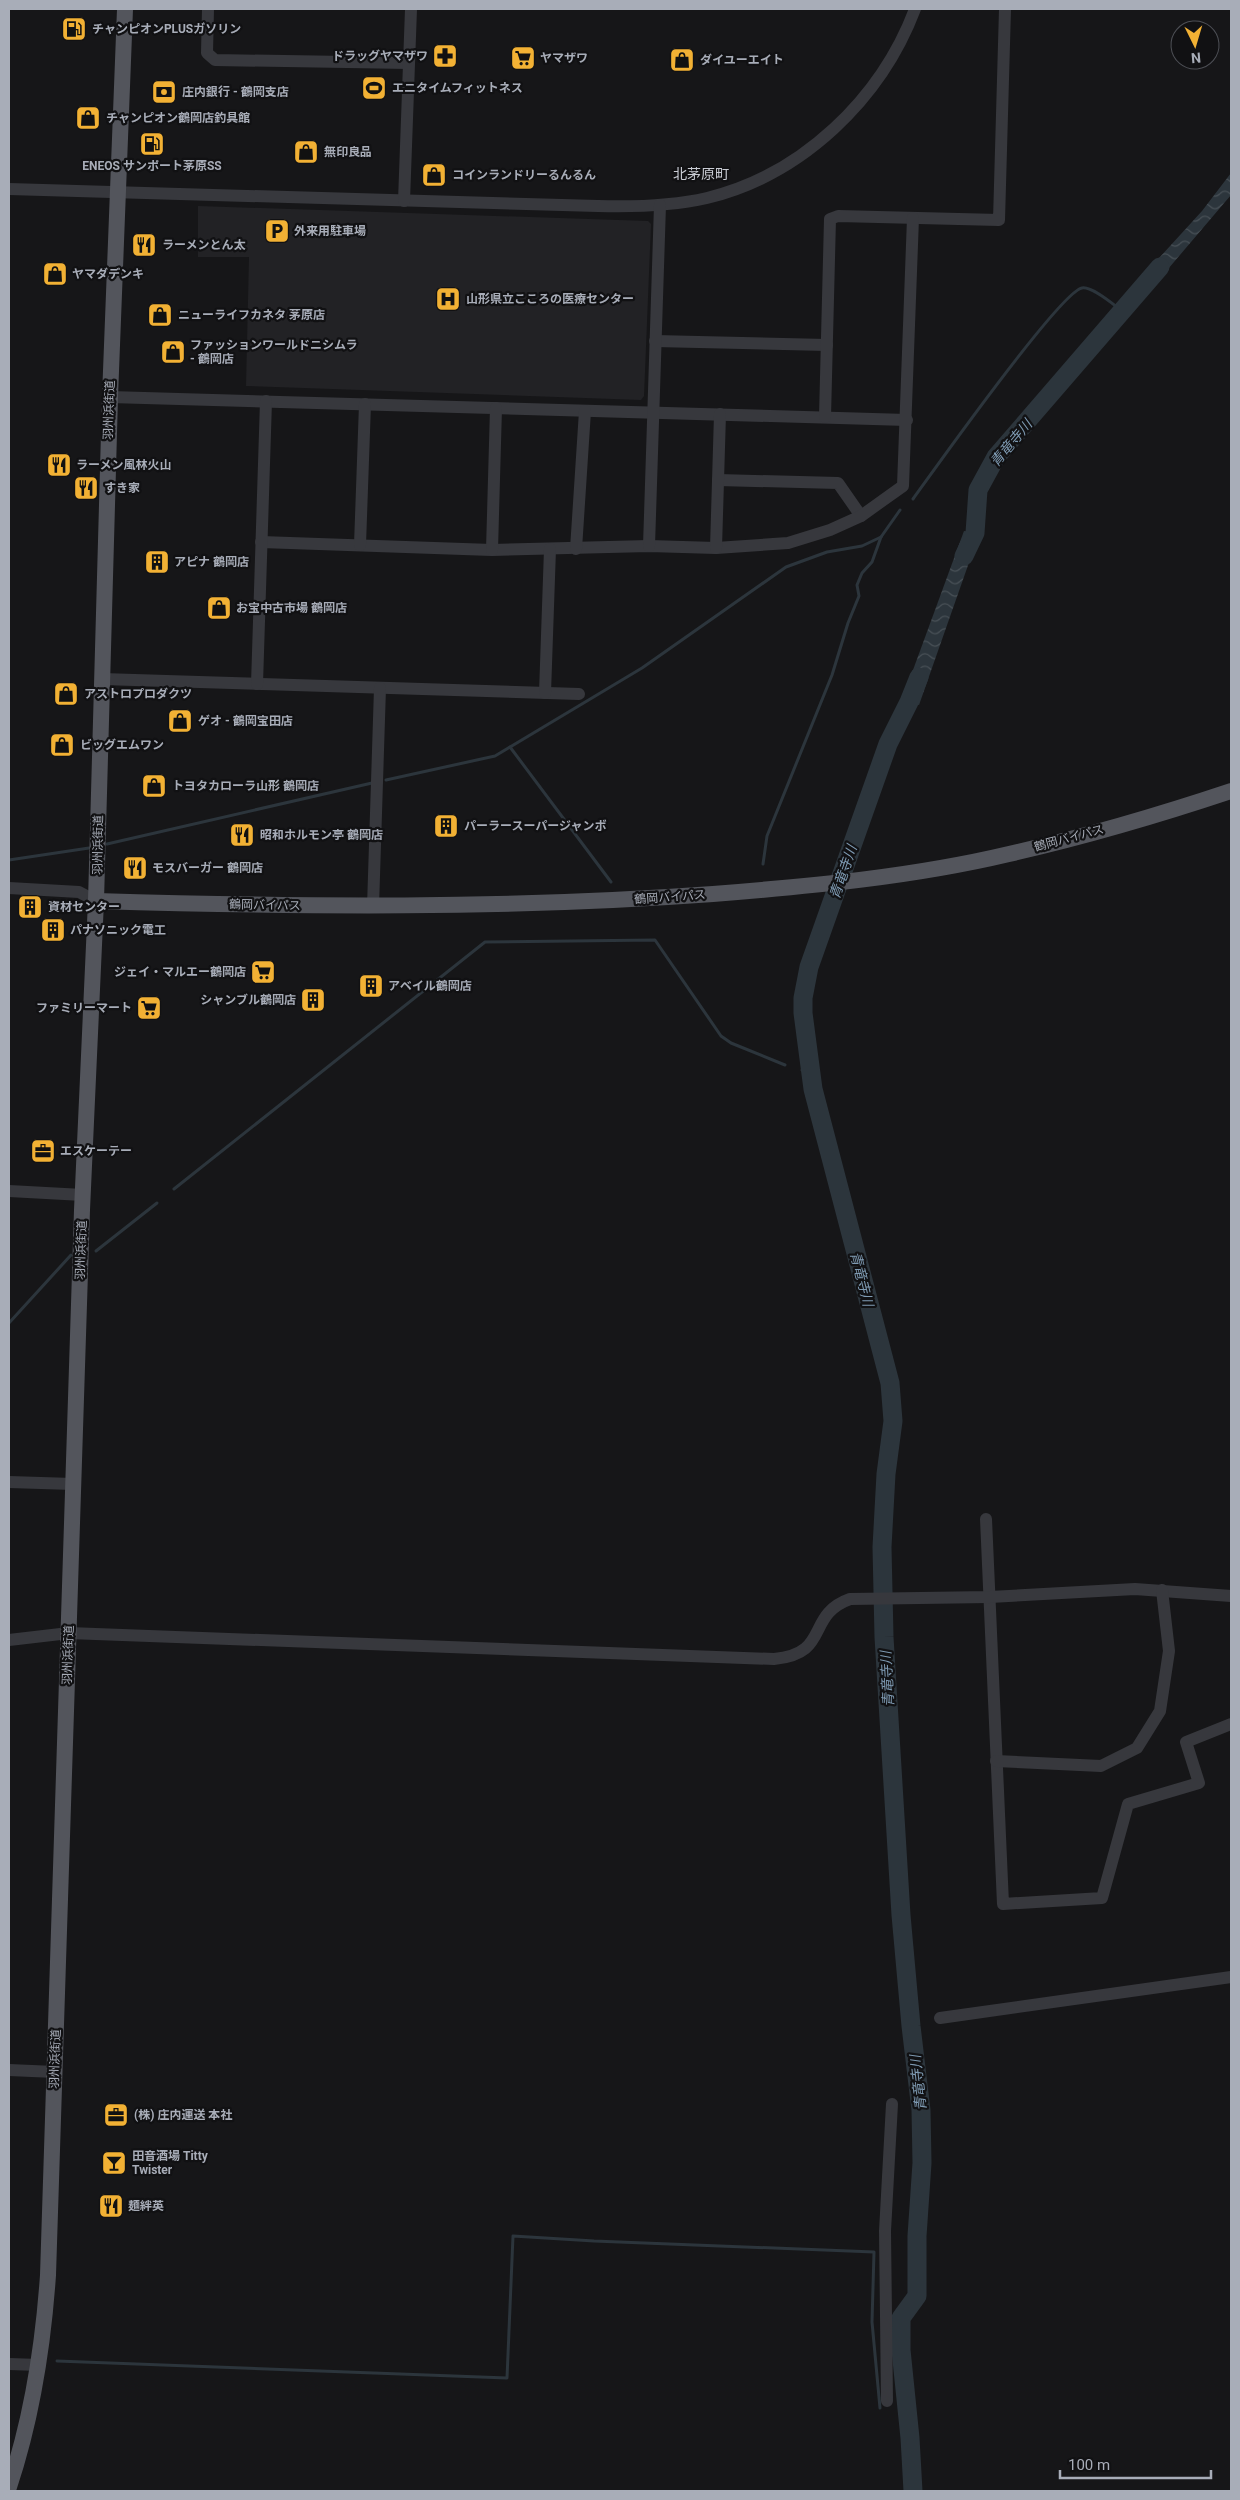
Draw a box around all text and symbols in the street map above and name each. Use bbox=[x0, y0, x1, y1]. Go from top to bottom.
fuel station icon: チャンピオンPLUSガソリン bbox=[61, 16, 87, 42]
north arrow bbox=[1170, 20, 1220, 70]
place label: チャンピオンPLUSガソリン bbox=[92, 22, 241, 36]
pharmacy icon: ドラッグヤマザワ bbox=[432, 43, 458, 69]
supermarket icon: ヤマザワ bbox=[510, 45, 536, 71]
shop icon: ダイユーエイト bbox=[669, 47, 695, 73]
place label: ドラッグヤマザワ bbox=[332, 49, 428, 63]
text: N bbox=[1191, 50, 1202, 66]
place label: ヤマザワ bbox=[540, 51, 588, 65]
place label: ダイユーエイト bbox=[700, 53, 784, 67]
sports icon: エニタイムフィットネス bbox=[361, 75, 387, 101]
bank icon: 庄内銀行 - 鶴岡支店 bbox=[151, 79, 177, 105]
place label: エニタイムフィットネス bbox=[392, 81, 523, 95]
place label: 庄内銀行 - 鶴岡支店 bbox=[182, 85, 289, 99]
shop icon: チャンピオン鶴岡店釣具館 bbox=[75, 105, 101, 131]
place label: チャンピオン鶴岡店釣具館 bbox=[106, 111, 250, 125]
fuel station icon: ENEOS サンポート茅原SS bbox=[139, 131, 165, 157]
shop icon: 無印良品 bbox=[293, 139, 319, 165]
place label: 無印良品 bbox=[324, 145, 372, 159]
place label: ENEOS サンポート茅原SS bbox=[82, 159, 222, 173]
shop icon: コインランドリーるんるん bbox=[421, 162, 447, 188]
district label: 北茅原町 bbox=[673, 166, 729, 182]
place label: コインランドリーるんるん bbox=[452, 168, 596, 182]
parking icon: 外来用駐車場 bbox=[264, 218, 290, 244]
place label: 外来用駐車場 bbox=[294, 224, 366, 238]
restaurant icon: ラーメンとん太 bbox=[131, 232, 157, 258]
place label: ラーメンとん太 bbox=[162, 238, 246, 252]
shop icon: ヤマダデンキ bbox=[42, 261, 68, 287]
place label: ヤマダデンキ bbox=[72, 267, 144, 281]
hospital icon: 山形県立こころの医療センター bbox=[435, 286, 461, 312]
place label: 山形県立こころの医療センター bbox=[466, 292, 634, 306]
shop icon: ニューライフカネタ 茅原店 bbox=[147, 302, 173, 328]
place label: ニューライフカネタ 茅原店 bbox=[178, 308, 325, 322]
place label: ファッションワールドニシムラ - 鶴岡店 bbox=[190, 338, 357, 366]
shop icon: ファッションワールドニシムラ - 鶴岡店 bbox=[160, 339, 186, 365]
street label: 羽州浜街道 bbox=[101, 380, 117, 440]
water label: 青竜寺川 bbox=[987, 415, 1036, 470]
restaurant icon: ラーメン風林火山 bbox=[46, 452, 72, 478]
place label: ラーメン風林火山 bbox=[76, 458, 172, 472]
restaurant icon: すき家 bbox=[73, 475, 99, 501]
place label: すき家 bbox=[104, 481, 140, 495]
building icon: アピナ 鶴岡店 bbox=[144, 549, 170, 575]
place label: アピナ 鶴岡店 bbox=[174, 555, 249, 569]
shop icon: お宝中古市場 鶴岡店 bbox=[206, 595, 232, 621]
place label: お宝中古市場 鶴岡店 bbox=[236, 601, 347, 615]
shop icon: アストロプロダクツ bbox=[53, 681, 79, 707]
place label: アストロプロダクツ bbox=[84, 687, 192, 701]
shop icon: ゲオ - 鶴岡宝田店 bbox=[167, 708, 193, 734]
place label: ゲオ - 鶴岡宝田店 bbox=[198, 714, 293, 728]
shop icon: ビッグエムワン bbox=[49, 732, 75, 758]
place label: ビッグエムワン bbox=[80, 738, 164, 752]
shop icon: トヨタカローラ山形 鶴岡店 bbox=[141, 773, 167, 799]
place label: トヨタカローラ山形 鶴岡店 bbox=[172, 779, 319, 793]
building icon: パーラースーパージャンボ bbox=[433, 813, 459, 839]
street label: 羽州浜街道 bbox=[90, 815, 106, 875]
place label: パーラースーパージャンボ bbox=[464, 819, 606, 833]
restaurant icon: 昭和ホルモン亭 鶴岡店 bbox=[229, 822, 255, 848]
street label: 鶴岡バイパス bbox=[1033, 822, 1105, 854]
place label: 昭和ホルモン亭 鶴岡店 bbox=[260, 828, 383, 842]
water label: 青竜寺川 bbox=[826, 841, 860, 901]
restaurant icon: モスバーガー 鶴岡店 bbox=[122, 855, 148, 881]
place label: モスバーガー 鶴岡店 bbox=[152, 861, 263, 875]
street label: 鶴岡バイパス bbox=[634, 888, 706, 906]
building icon: 資材センター bbox=[17, 894, 43, 920]
street label: 鶴岡バイパス bbox=[229, 897, 301, 913]
place label: 資材センター bbox=[48, 900, 120, 914]
building icon: パナソニック電工 bbox=[40, 917, 66, 943]
place label: パナソニック電工 bbox=[70, 923, 166, 937]
supermarket icon: ジェイ・マルエー鶴岡店 bbox=[250, 959, 276, 985]
place label: ジェイ・マルエー鶴岡店 bbox=[114, 965, 246, 979]
building icon: アベイル鶴岡店 bbox=[358, 973, 384, 999]
place label: アベイル鶴岡店 bbox=[388, 979, 472, 993]
building icon: シャンブル鶴岡店 bbox=[300, 987, 326, 1013]
place label: シャンブル鶴岡店 bbox=[200, 993, 296, 1007]
supermarket icon: ファミリーマート bbox=[136, 995, 162, 1021]
place label: ファミリーマート bbox=[36, 1001, 132, 1015]
office icon: エスケーテー bbox=[30, 1138, 56, 1164]
place label: エスケーテー bbox=[60, 1144, 132, 1158]
street label: 羽州浜街道 bbox=[73, 1220, 89, 1280]
water label: 青竜寺川 bbox=[847, 1250, 877, 1310]
street label: 羽州浜街道 bbox=[60, 1625, 76, 1685]
water label: 青竜寺川 bbox=[877, 1649, 896, 1707]
street label: 羽州浜街道 bbox=[47, 2029, 63, 2089]
water label: 青竜寺川 bbox=[907, 2052, 929, 2112]
office icon: (株) 庄内運送 本社 bbox=[103, 2102, 129, 2128]
place label: (株) 庄内運送 本社 bbox=[134, 2108, 232, 2122]
place label: 田音酒場 Titty Twister bbox=[132, 2149, 209, 2177]
bar icon: 田音酒場 Titty Twister bbox=[101, 2150, 127, 2176]
restaurant icon: 麺絆英 bbox=[98, 2193, 124, 2219]
place label: 麺絆英 bbox=[128, 2199, 164, 2213]
scale bar bbox=[1060, 2448, 1211, 2480]
text: 100 m bbox=[1068, 2456, 1110, 2474]

